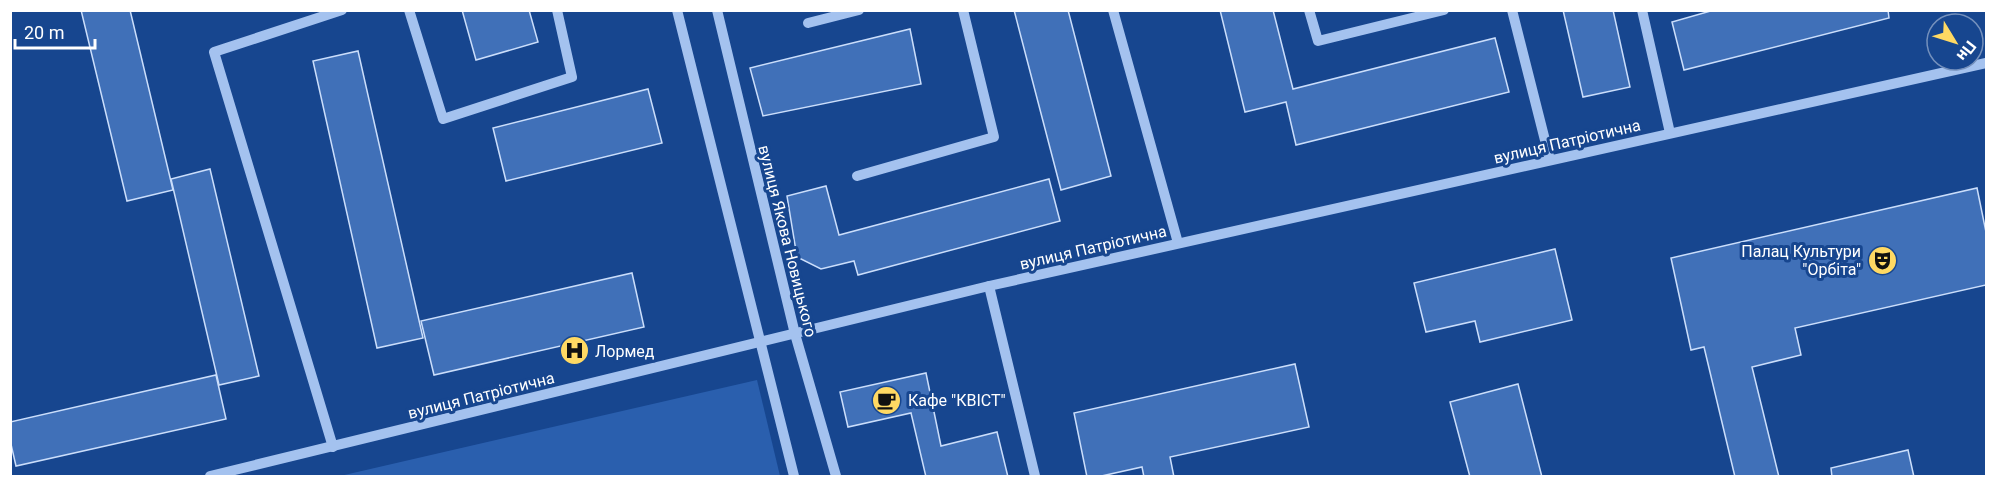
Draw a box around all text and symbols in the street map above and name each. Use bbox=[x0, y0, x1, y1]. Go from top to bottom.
scale bar bbox=[15, 12, 94, 50]
north arrow bbox=[1925, 12, 1985, 72]
text: 20 m bbox=[24, 22, 64, 43]
text: Пн bbox=[1953, 37, 1980, 65]
street label: вулиця Патріотична bbox=[1492, 115, 1642, 168]
street label: вулиця Якова Новицького bbox=[754, 143, 821, 339]
street label: вулиця Патріотична bbox=[1018, 221, 1168, 274]
place label: Палац Культури "Орбіта" bbox=[1741, 242, 1861, 279]
theatre icon: Палац Культури "Орбіта" bbox=[1866, 244, 1898, 276]
hospital icon: Лормед bbox=[558, 335, 590, 367]
place label: Лормед bbox=[595, 342, 655, 361]
street label: вулиця Патріотична bbox=[406, 368, 556, 423]
cafe icon: Кафе "КВІСТ" bbox=[871, 384, 903, 416]
place label: Кафе "КВІСТ" bbox=[908, 391, 1006, 410]

